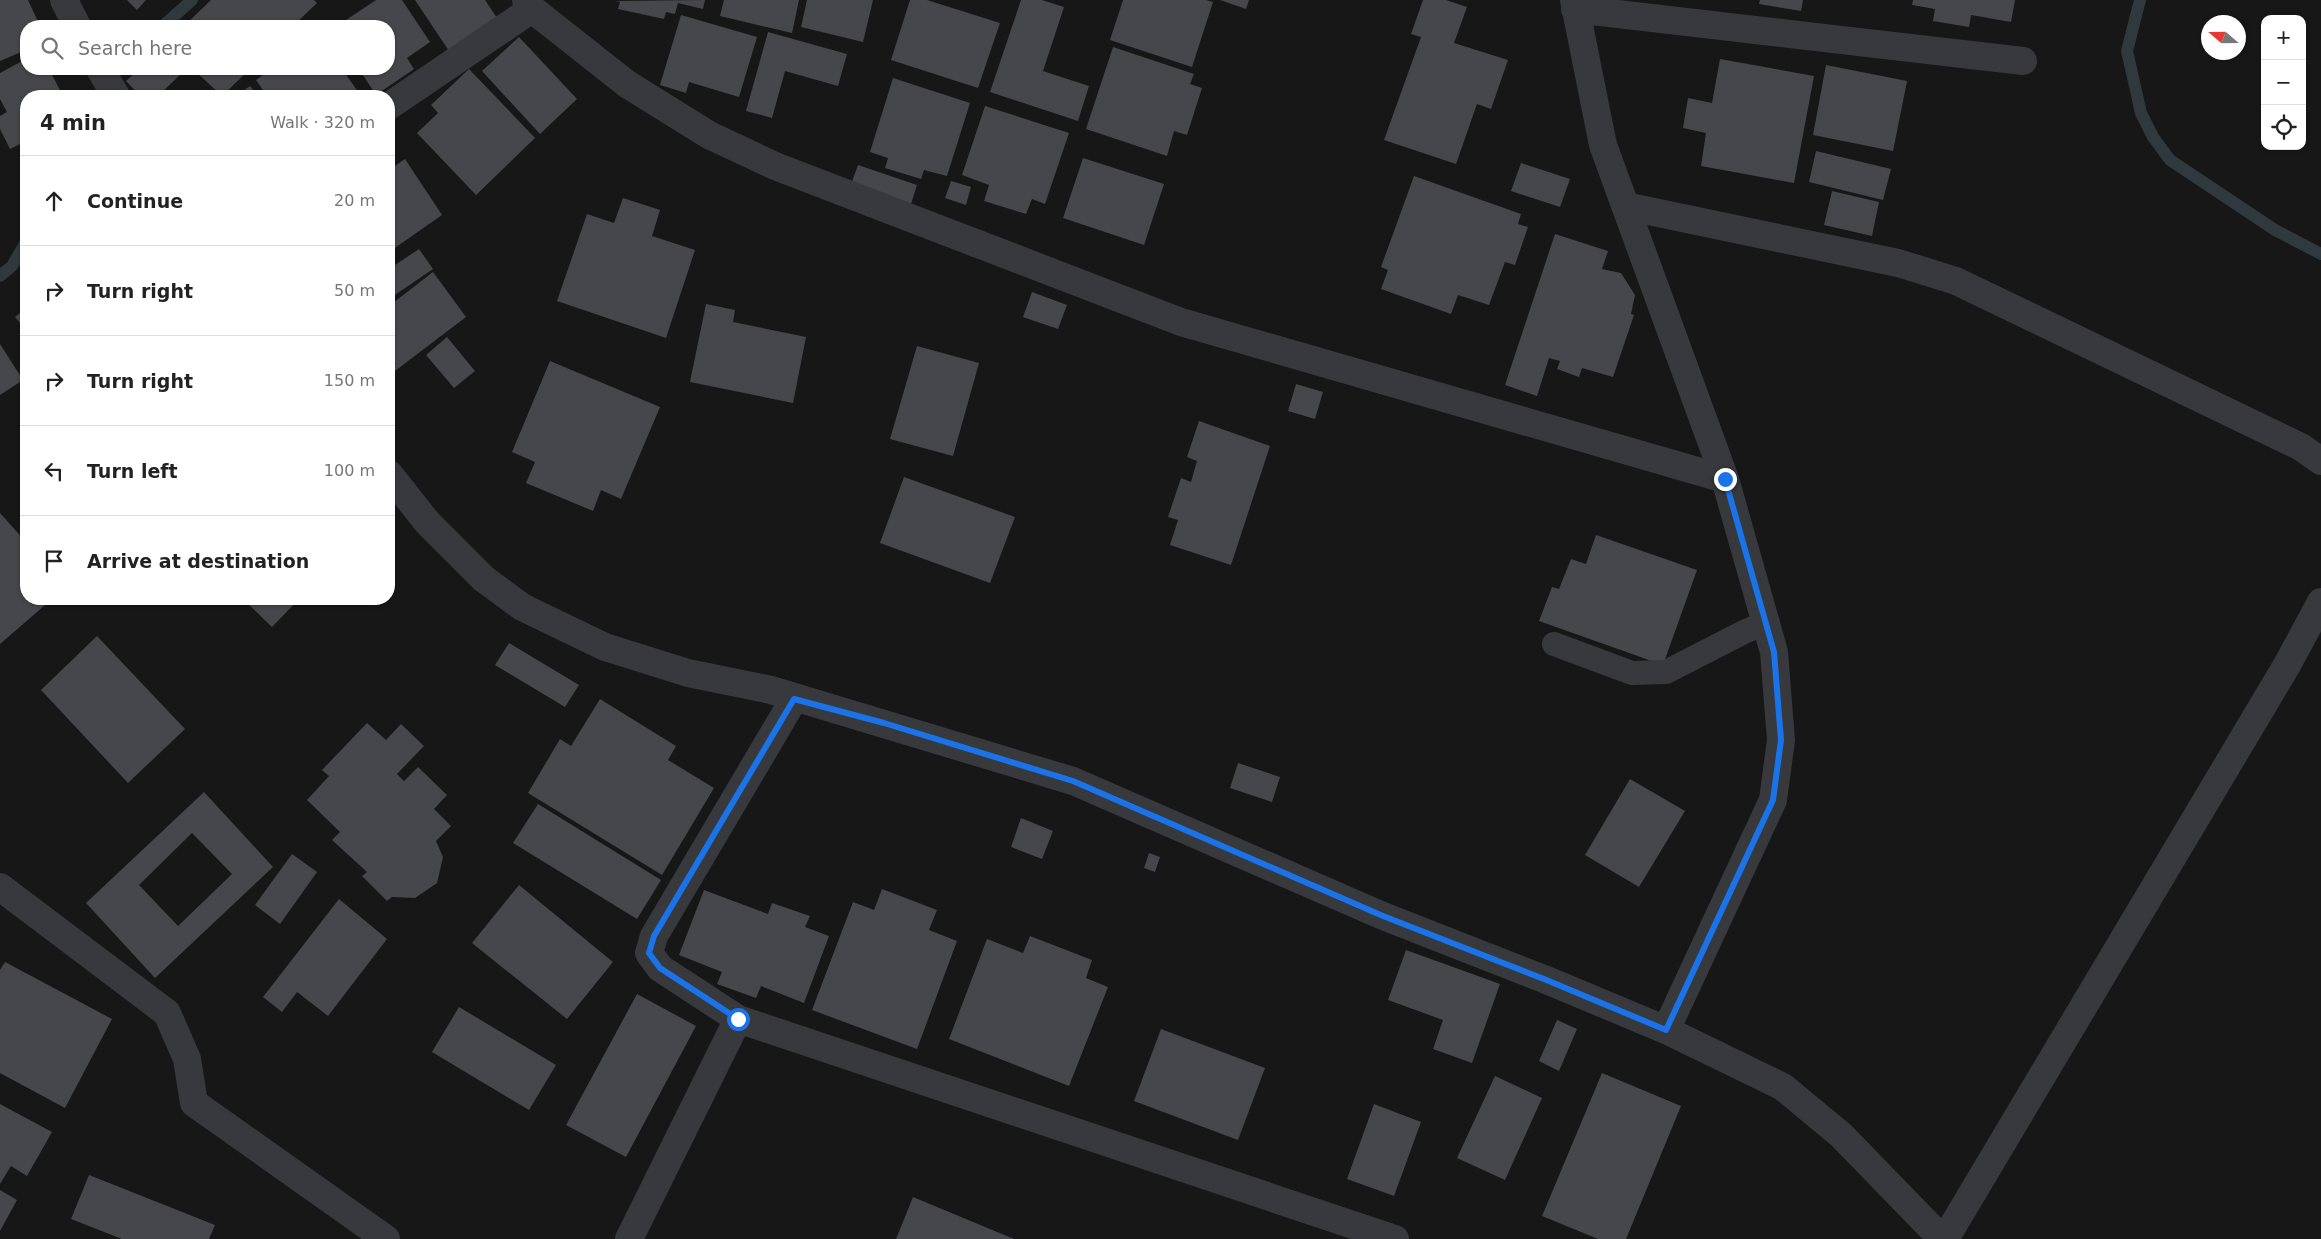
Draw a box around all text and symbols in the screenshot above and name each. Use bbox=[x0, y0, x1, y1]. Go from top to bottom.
north arrow bbox=[2201, 15, 2246, 60]
map controls bbox=[2261, 15, 2306, 150]
button: + bbox=[2261, 15, 2306, 60]
search box bbox=[20, 20, 395, 75]
icon: search bbox=[38, 34, 66, 62]
text: Search here bbox=[78, 37, 192, 59]
button: − bbox=[2261, 60, 2306, 105]
button: locate bbox=[2261, 105, 2306, 150]
text: 4 min bbox=[40, 111, 106, 135]
text: Walk · 320 m bbox=[270, 113, 375, 132]
icon: ahead bbox=[40, 187, 68, 215]
text: Continue bbox=[87, 190, 183, 212]
text: 20 m bbox=[334, 191, 375, 210]
icon: right bbox=[40, 277, 68, 305]
text: Turn right bbox=[87, 280, 193, 302]
text: 50 m bbox=[334, 281, 375, 300]
icon: right bbox=[40, 367, 68, 395]
text: Turn right bbox=[87, 370, 193, 392]
text: 150 m bbox=[324, 371, 375, 390]
icon: left bbox=[40, 457, 68, 485]
text: Turn left bbox=[87, 460, 178, 482]
text: 100 m bbox=[324, 461, 375, 480]
route end bbox=[1714, 468, 1737, 491]
icon: arrive bbox=[40, 547, 68, 575]
text: Arrive at destination bbox=[87, 550, 309, 572]
route start bbox=[727, 1008, 750, 1031]

